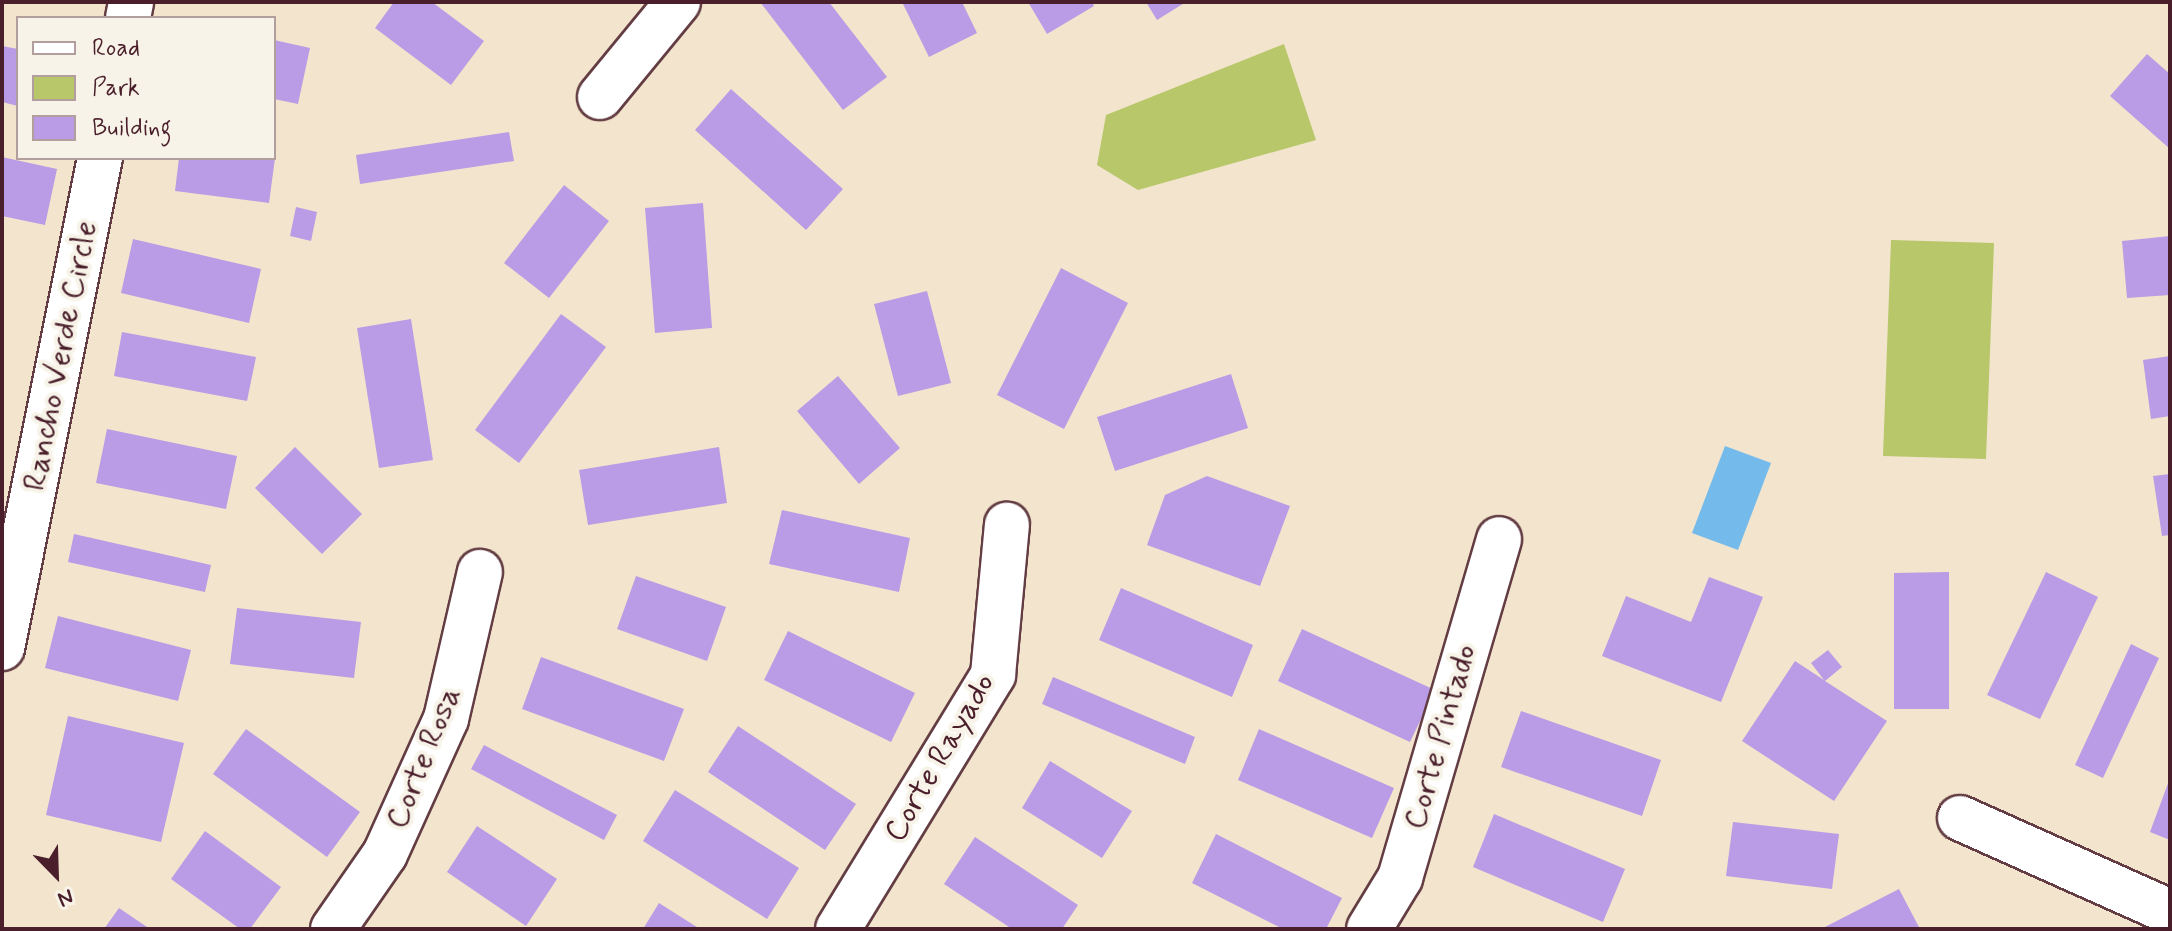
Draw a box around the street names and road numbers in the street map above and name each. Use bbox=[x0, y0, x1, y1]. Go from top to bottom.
street label: Rancho Verde Circle bbox=[16, 218, 106, 494]
street label: Corte Pintado bbox=[1397, 641, 1485, 833]
street label: Corte Rayado bbox=[877, 669, 1003, 847]
street label: Corte Rosa bbox=[378, 681, 470, 835]

